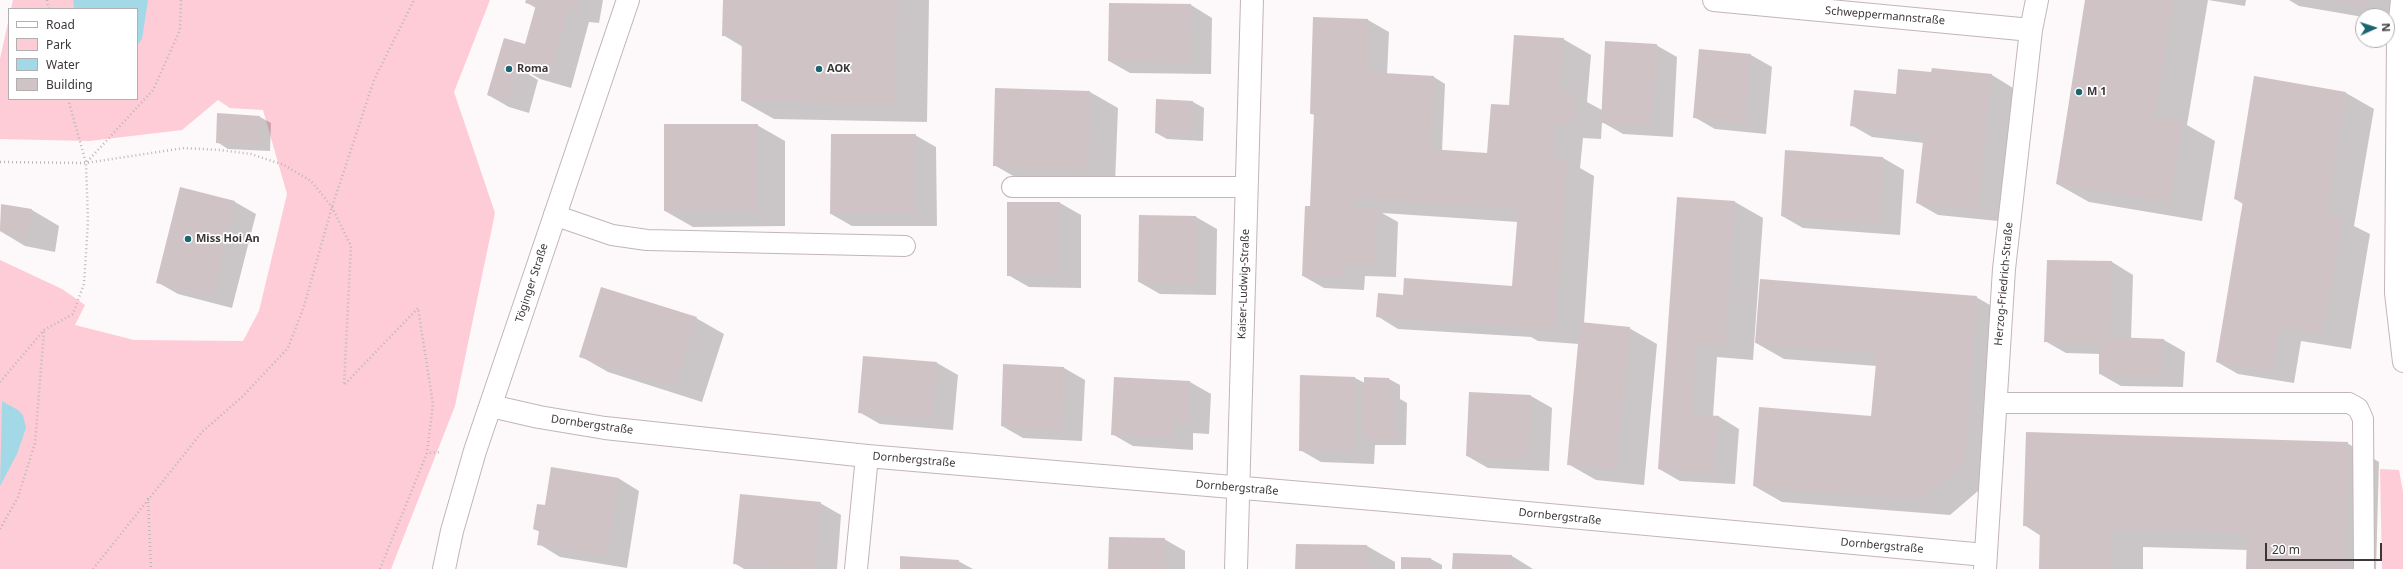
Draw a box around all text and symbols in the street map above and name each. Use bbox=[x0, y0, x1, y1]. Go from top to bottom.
street label: Schweppermannstraße bbox=[1825, 4, 1945, 28]
legend bbox=[8, 8, 138, 100]
north arrow bbox=[2355, 8, 2395, 48]
text: Road bbox=[46, 16, 75, 33]
text: N bbox=[2379, 23, 2394, 32]
text: Park bbox=[46, 36, 71, 53]
text: Water bbox=[46, 56, 80, 73]
place label: Roma bbox=[517, 62, 548, 76]
place label: AOK bbox=[827, 62, 850, 76]
marker: Roma bbox=[504, 64, 514, 74]
marker: AOK bbox=[814, 64, 824, 74]
text: Building bbox=[46, 76, 93, 93]
place label: M 1 bbox=[2087, 85, 2107, 99]
marker: M 1 bbox=[2074, 87, 2084, 97]
street label: Herzog-Friedrich-Straße bbox=[1992, 222, 2016, 346]
street label: Kaiser-Ludwig-Straße bbox=[1235, 229, 1253, 339]
place label: Miss Hoi An bbox=[196, 232, 260, 246]
marker: Miss Hoi An bbox=[183, 234, 193, 244]
street label: Töginger Straße bbox=[513, 242, 551, 324]
street label: Dornbergstraße bbox=[550, 413, 634, 437]
street label: Dornbergstraße bbox=[872, 450, 956, 470]
street label: Dornbergstraße bbox=[1195, 478, 1279, 498]
street label: Dornbergstraße bbox=[1518, 506, 1602, 528]
scale bar bbox=[2267, 535, 2384, 561]
street label: Dornbergstraße bbox=[1840, 536, 1924, 556]
text: 20 m bbox=[2272, 541, 2300, 558]

